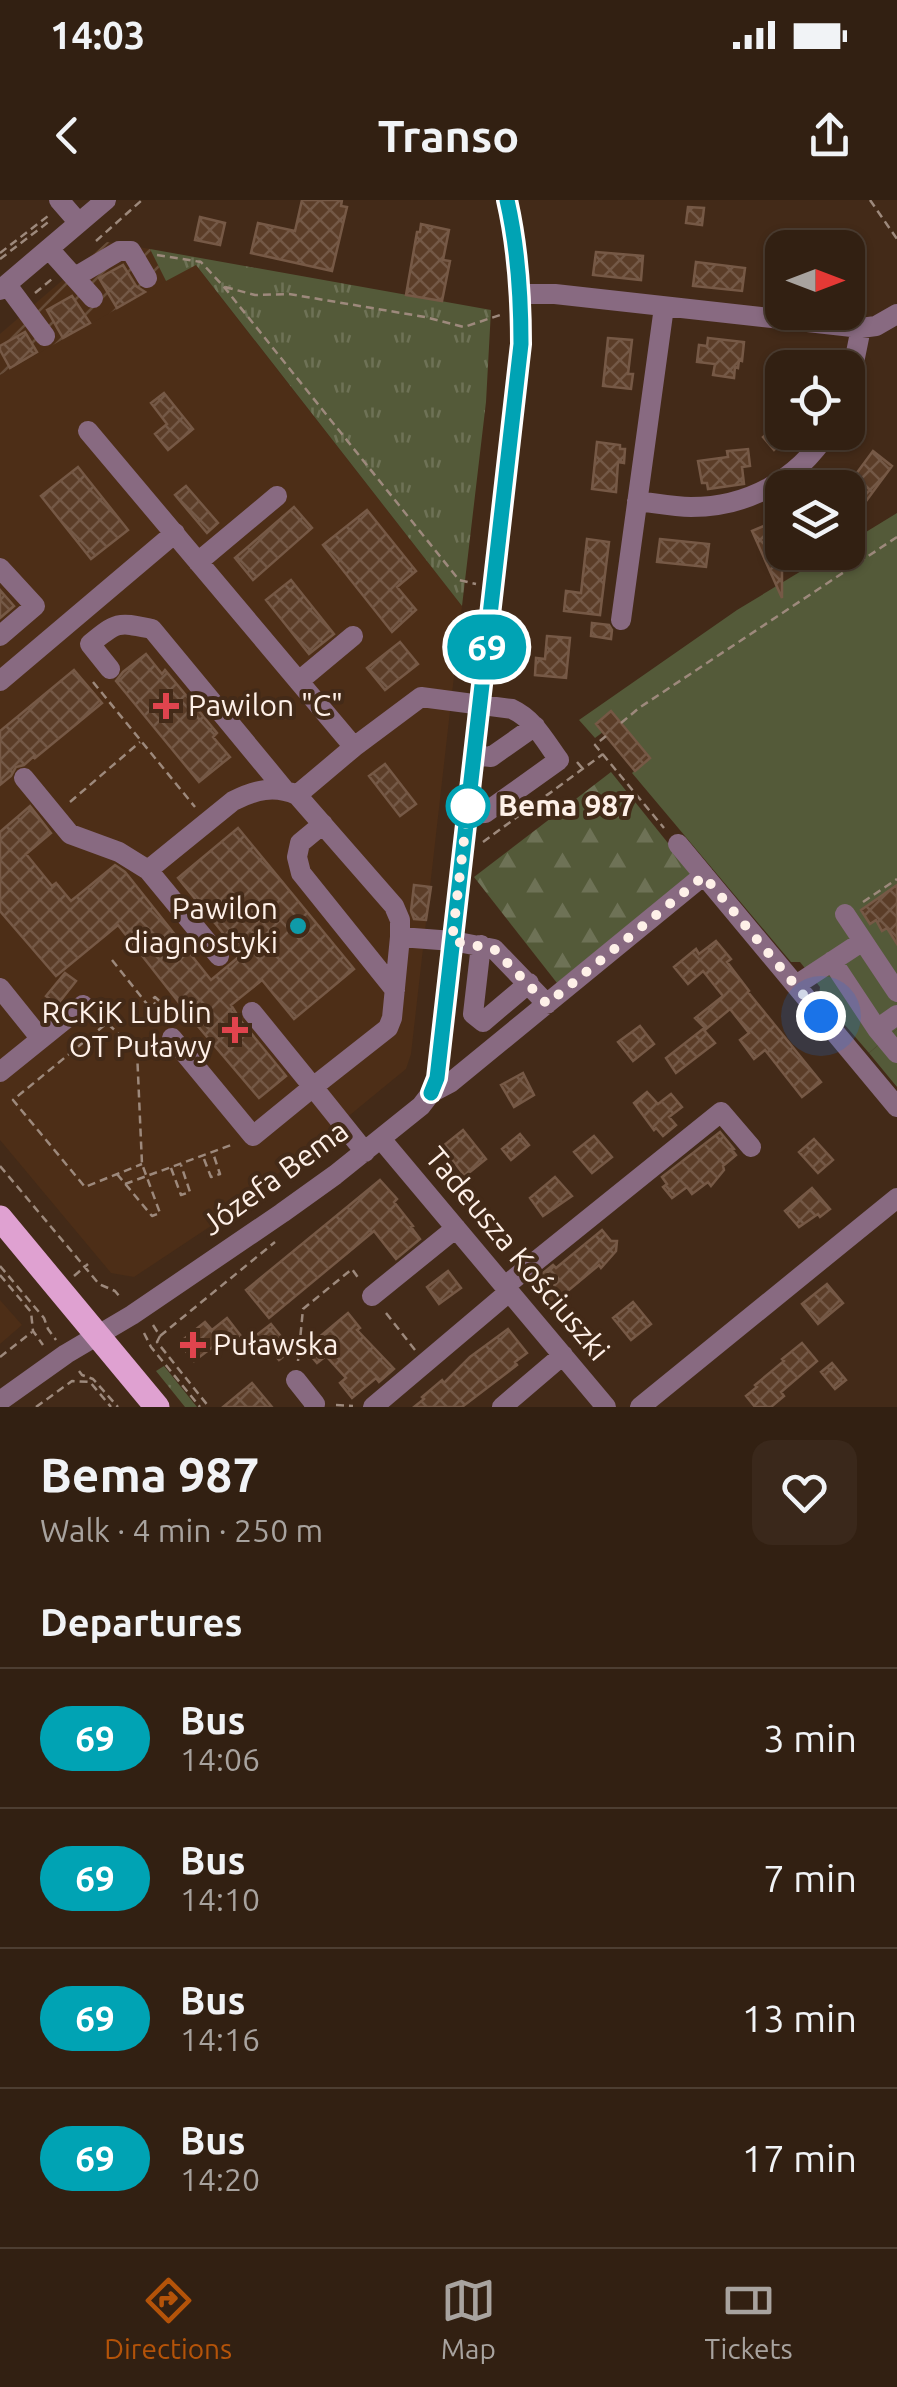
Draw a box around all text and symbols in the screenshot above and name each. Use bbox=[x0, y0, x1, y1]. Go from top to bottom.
text: 14:03 bbox=[50, 14, 145, 56]
icon: back bbox=[40, 108, 95, 163]
icon: share bbox=[802, 108, 857, 163]
text: Transo bbox=[378, 110, 519, 161]
north arrow bbox=[765, 230, 865, 330]
map controls bbox=[765, 230, 865, 570]
button: locate bbox=[765, 350, 865, 450]
button: layers bbox=[765, 470, 865, 570]
line badge: 69 bbox=[442, 614, 532, 680]
text: 69 bbox=[467, 627, 507, 667]
place label: Pawilon "C" bbox=[188, 688, 343, 722]
marker: Pawilon "C" bbox=[153, 693, 179, 719]
marker: Bema 987 bbox=[447, 785, 489, 827]
place label: Bema 987 bbox=[498, 788, 635, 822]
place label: Pawilon diagnostyki bbox=[124, 891, 278, 959]
marker: Pawilon diagnostyki bbox=[287, 915, 309, 937]
your location bbox=[796, 991, 846, 1041]
place label: RCKiK Lublin OT Puławy bbox=[42, 995, 212, 1063]
marker: RCKiK Lublin OT Puławy bbox=[222, 1017, 248, 1043]
street label: Józefa Bema bbox=[195, 1113, 354, 1242]
street label: Tadeusza Kościuszki bbox=[419, 1140, 617, 1367]
place label: Puławska bbox=[213, 1327, 338, 1361]
marker: Puławska bbox=[182, 1334, 204, 1356]
button: heart bbox=[752, 1440, 857, 1545]
text: Bema 987 bbox=[40, 1447, 260, 1501]
text: Walk · 4 min · 250 m bbox=[40, 1512, 323, 1548]
text: Departures bbox=[40, 1601, 242, 1643]
text: Bus bbox=[180, 1699, 245, 1741]
text: 3 min bbox=[763, 1717, 857, 1759]
text: 69 bbox=[75, 1718, 115, 1758]
text: 14:06 bbox=[180, 1741, 260, 1777]
text: Bus bbox=[180, 1839, 245, 1881]
text: 7 min bbox=[763, 1857, 857, 1899]
text: 69 bbox=[75, 1858, 115, 1898]
text: 14:10 bbox=[180, 1881, 260, 1917]
text: Bus bbox=[180, 1979, 245, 2021]
text: 13 min bbox=[742, 1997, 857, 2039]
text: 69 bbox=[75, 1998, 115, 2038]
text: 14:16 bbox=[180, 2021, 260, 2057]
text: Bus bbox=[180, 2119, 245, 2161]
text: 17 min bbox=[742, 2137, 857, 2179]
text: 69 bbox=[75, 2138, 115, 2178]
text: 14:20 bbox=[180, 2161, 260, 2197]
tab: Directions bbox=[104, 2273, 232, 2364]
tab: Map bbox=[441, 2273, 496, 2364]
tab: Tickets bbox=[704, 2273, 793, 2364]

